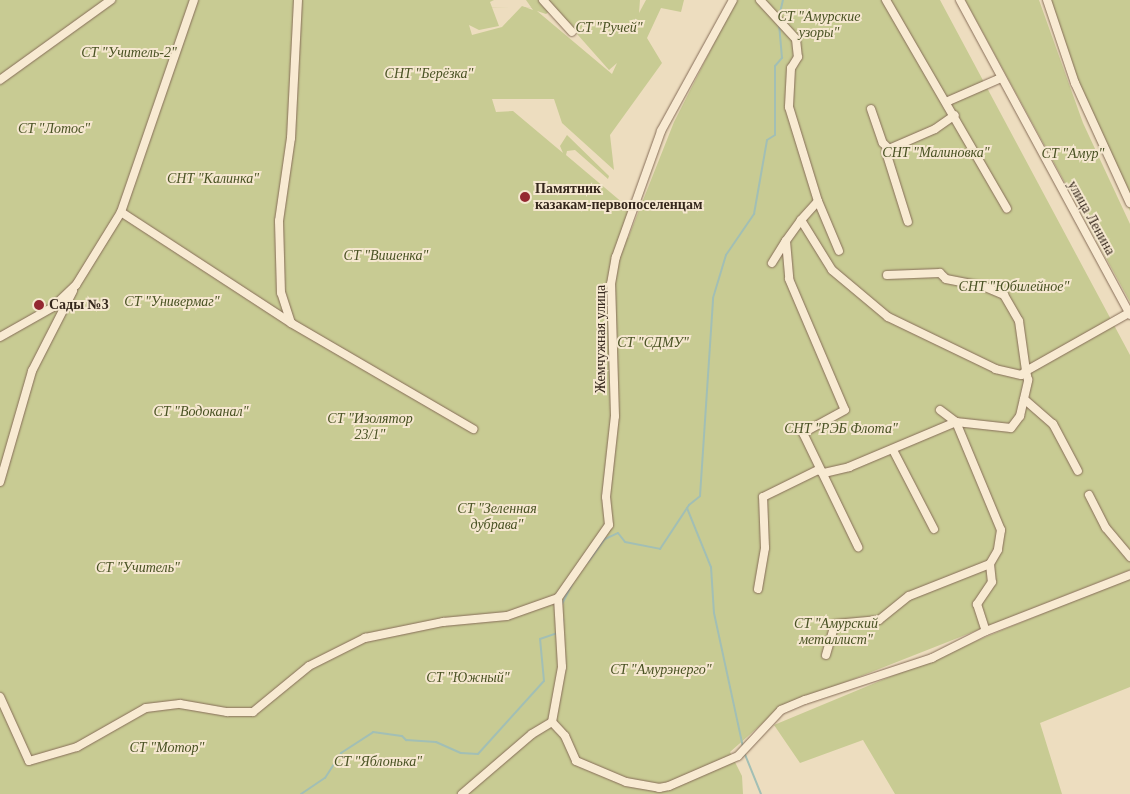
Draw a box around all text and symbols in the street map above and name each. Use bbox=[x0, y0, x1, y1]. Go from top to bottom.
park label: СТ "Амурские узоры" bbox=[773, 9, 865, 41]
park label: СТ "Ручей" bbox=[572, 20, 646, 36]
park label: СТ "Учитель-2" bbox=[78, 45, 180, 61]
park label: СНТ "Берёзка" bbox=[379, 66, 479, 82]
park label: СТ "Лотос" bbox=[18, 121, 90, 137]
park label: СНТ "Малиновка" bbox=[875, 145, 997, 161]
park label: СТ "Амур" bbox=[1040, 146, 1106, 162]
park label: СНТ "Калинка" bbox=[162, 171, 264, 187]
street label: улица Ленина bbox=[1060, 172, 1122, 264]
place label: Памятник казакам-первопоселенцам bbox=[535, 181, 730, 213]
marker: Памятник казакам-первопоселенцам bbox=[519, 191, 531, 203]
park label: СТ "Вишенка" bbox=[338, 248, 434, 264]
street label: Жемчужная улица bbox=[593, 277, 609, 401]
park label: СНТ "Юбилейное" bbox=[951, 279, 1077, 295]
park label: СТ "Универмаг" bbox=[118, 294, 226, 310]
place label: Сады №3 bbox=[49, 297, 113, 313]
marker: Сады №3 bbox=[33, 299, 45, 311]
park label: СТ "СДМУ" bbox=[617, 335, 689, 351]
park label: СТ "Водоканал" bbox=[147, 404, 255, 420]
park label: СТ "Изолятор 23/1" bbox=[323, 411, 417, 444]
park label: СНТ "РЭБ Флота" bbox=[783, 421, 899, 437]
park label: СТ "Зеленная дубрава" bbox=[451, 501, 543, 534]
park label: СТ "Учитель" bbox=[94, 560, 182, 576]
park label: СТ "Амурский металлист" bbox=[790, 616, 882, 648]
park label: СТ "Амурэнерго" bbox=[605, 662, 717, 678]
park label: СТ "Южный" bbox=[425, 670, 511, 686]
park label: СТ "Мотор" bbox=[129, 740, 205, 756]
park label: СТ "Яблонька" bbox=[328, 754, 428, 770]

